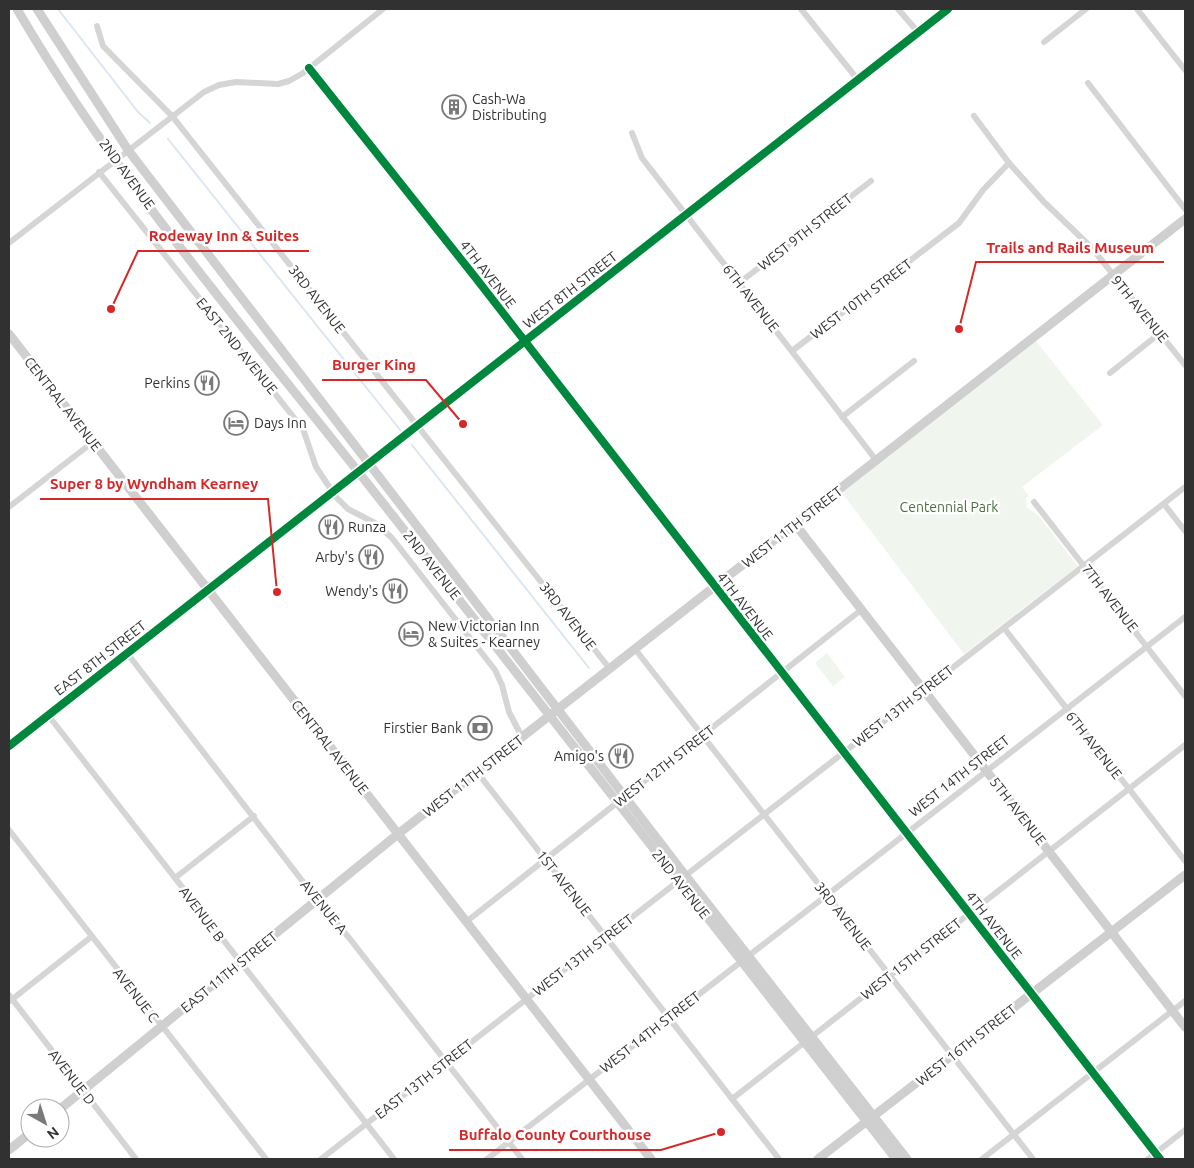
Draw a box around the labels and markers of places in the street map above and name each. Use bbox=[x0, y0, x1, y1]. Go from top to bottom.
place label: Cash-Wa Distributing bbox=[472, 91, 547, 123]
building icon: Cash-Wa Distributing bbox=[441, 94, 467, 120]
callout: Rodeway Inn & Suites bbox=[138, 221, 309, 251]
callout: Trails and Rails Museum bbox=[976, 232, 1164, 262]
callout: Burger King bbox=[322, 350, 426, 380]
restaurant icon: Perkins bbox=[194, 370, 220, 396]
place label: Perkins bbox=[144, 375, 190, 391]
hotel icon: Days Inn bbox=[223, 410, 249, 436]
place label: Days Inn bbox=[254, 415, 307, 431]
callout: Super 8 by Wyndham Kearney bbox=[40, 469, 268, 499]
restaurant icon: Runza bbox=[318, 514, 344, 540]
place label: Runza bbox=[348, 519, 386, 535]
restaurant icon: Arby's bbox=[358, 544, 384, 570]
place label: Arby's bbox=[315, 549, 354, 565]
restaurant icon: Wendy's bbox=[382, 578, 408, 604]
place label: Wendy's bbox=[325, 583, 378, 599]
place label: New Victorian Inn & Suites - Kearney bbox=[428, 618, 540, 650]
hotel icon: New Victorian Inn & Suites - Kearney bbox=[398, 621, 424, 647]
bank icon: Firstier Bank bbox=[467, 715, 493, 741]
place label: Firstier Bank bbox=[384, 720, 462, 736]
restaurant icon: Amigo's bbox=[608, 743, 634, 769]
place label: Amigo's bbox=[554, 748, 604, 764]
callout: Buffalo County Courthouse bbox=[449, 1120, 661, 1150]

